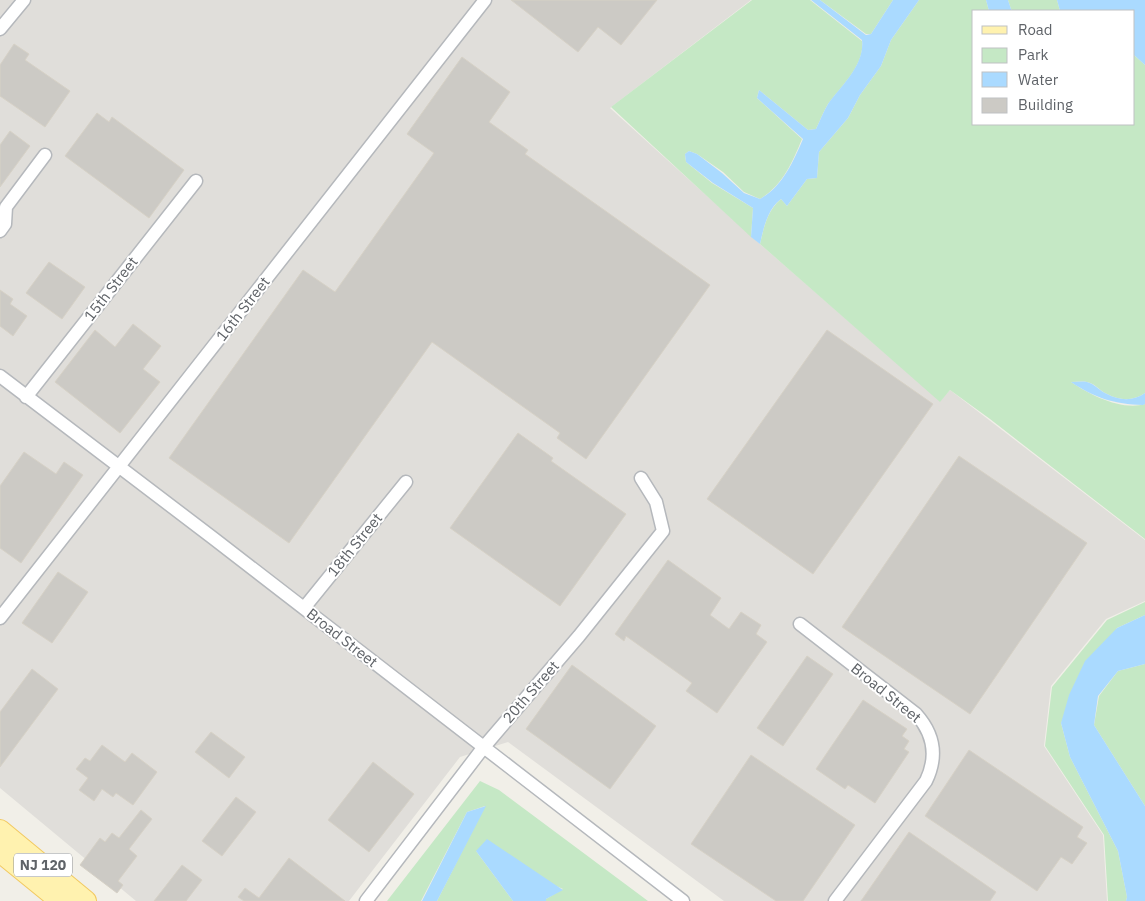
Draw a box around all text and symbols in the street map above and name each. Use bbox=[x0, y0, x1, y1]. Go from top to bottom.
legend bbox=[972, 10, 1135, 125]
text: Road bbox=[1018, 20, 1053, 39]
text: Park bbox=[1018, 45, 1048, 64]
text: Water bbox=[1018, 70, 1059, 89]
text: Building bbox=[1018, 95, 1073, 114]
street label: 15th Street bbox=[80, 253, 142, 325]
street label: 16th Street bbox=[212, 273, 274, 345]
street label: 18th Street bbox=[323, 509, 386, 580]
street label: Broad Street bbox=[303, 604, 382, 671]
street label: 20th Street bbox=[498, 657, 563, 727]
street label: Broad Street bbox=[847, 658, 925, 727]
road number: NJ 120 bbox=[14, 854, 72, 876]

